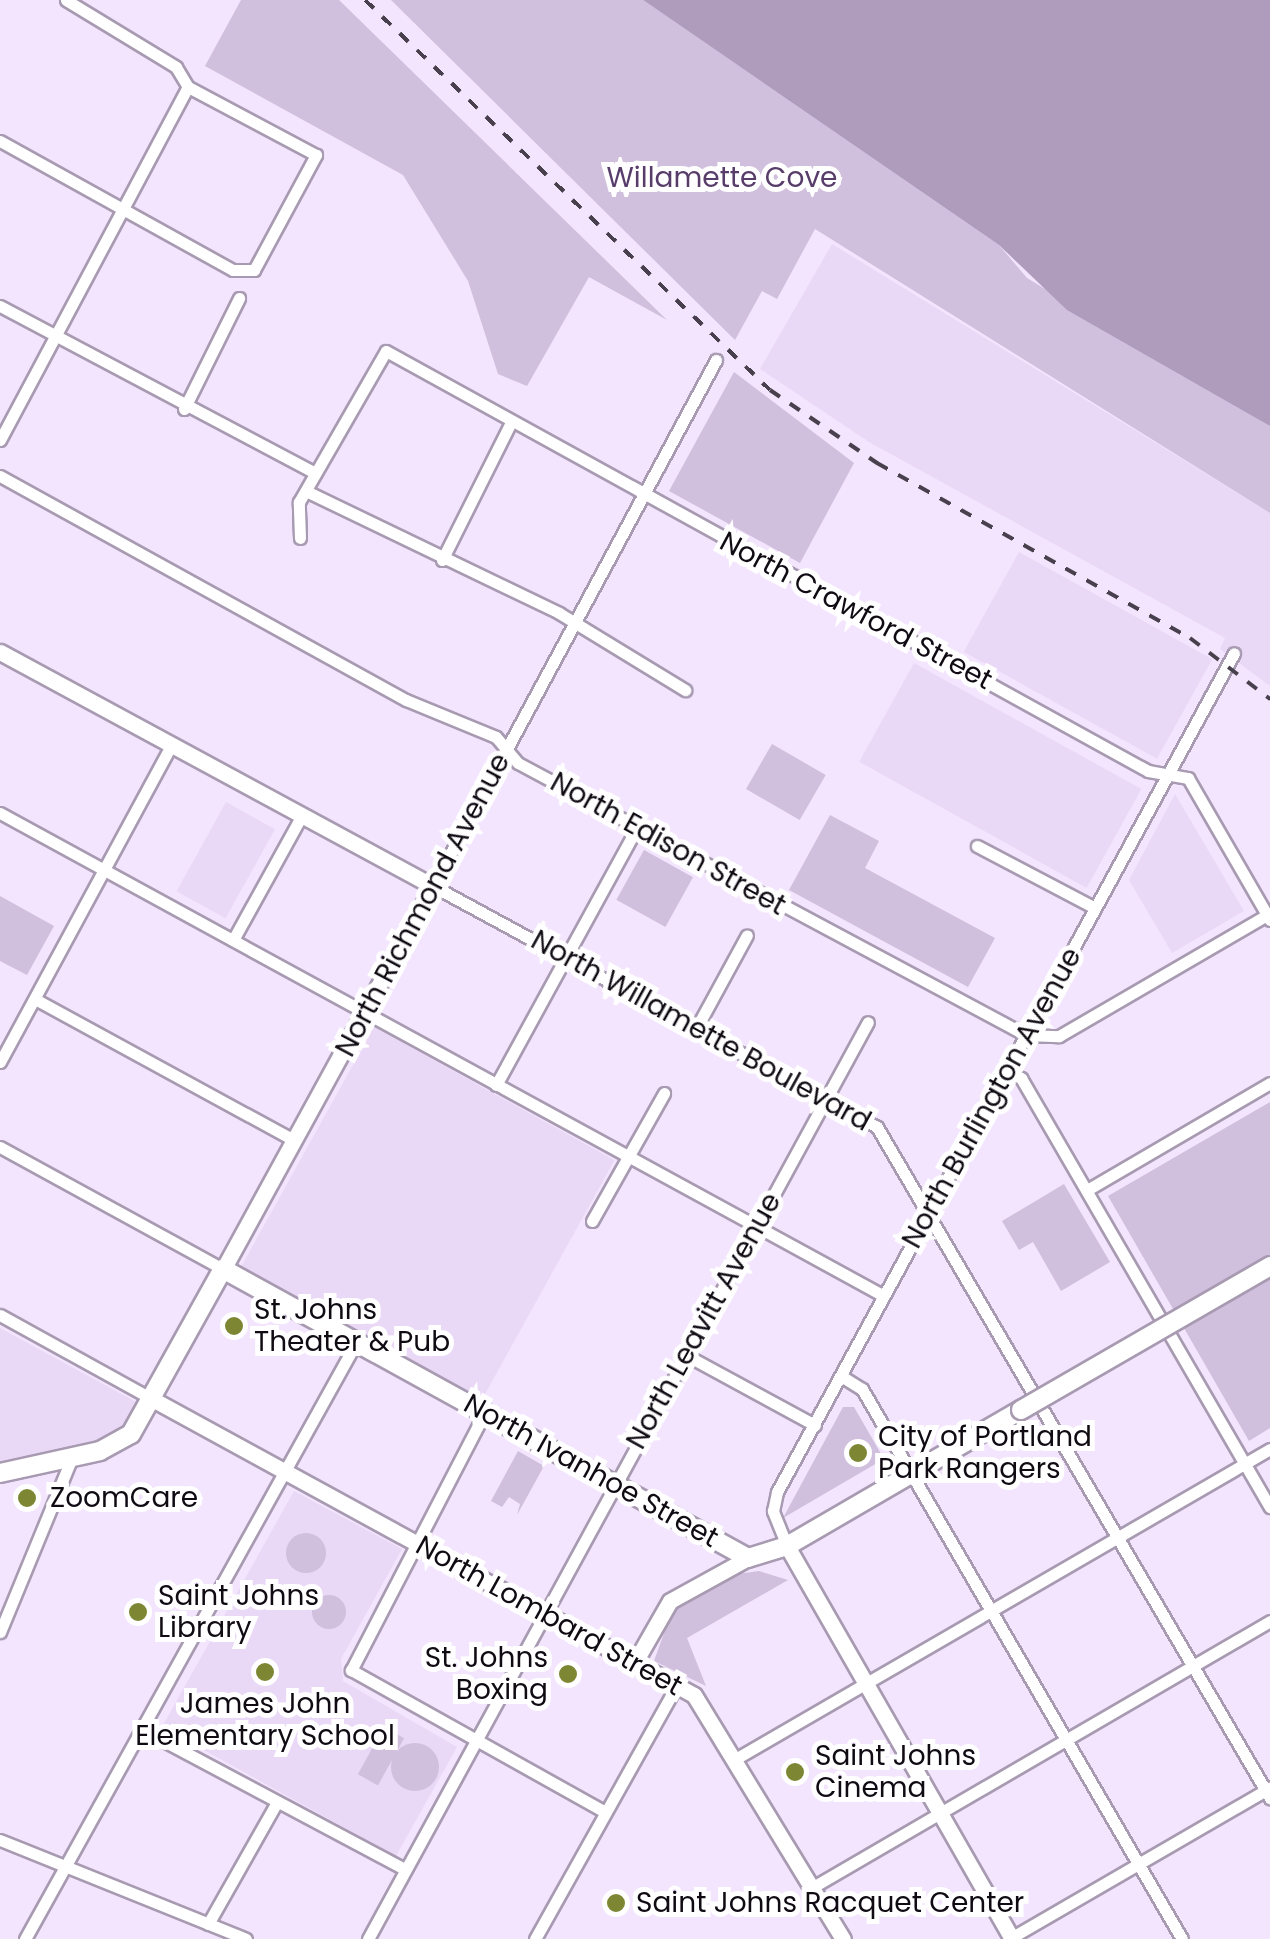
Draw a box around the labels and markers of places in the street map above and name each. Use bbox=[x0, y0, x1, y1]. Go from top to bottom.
place label: St. Johns Theater & Pub bbox=[254, 1293, 450, 1359]
marker: St. Johns Theater & Pub bbox=[223, 1315, 245, 1337]
place label: City of Portland Park Rangers bbox=[878, 1420, 1092, 1486]
marker: City of Portland Park Rangers bbox=[847, 1442, 869, 1464]
place label: ZoomCare bbox=[50, 1481, 198, 1515]
marker: ZoomCare bbox=[14, 1485, 40, 1511]
place label: Saint Johns Library bbox=[158, 1579, 319, 1645]
marker: Saint Johns Library bbox=[127, 1601, 149, 1623]
place label: St. Johns Boxing bbox=[425, 1641, 548, 1707]
marker: James John Elementary School bbox=[254, 1661, 276, 1683]
marker: St. Johns Boxing bbox=[557, 1663, 579, 1685]
place label: James John Elementary School bbox=[135, 1687, 395, 1753]
place label: Saint Johns Cinema bbox=[815, 1739, 976, 1805]
marker: Saint Johns Cinema bbox=[784, 1761, 806, 1783]
place label: Saint Johns Racquet Center bbox=[636, 1886, 1024, 1920]
marker: Saint Johns Racquet Center bbox=[605, 1892, 627, 1914]

